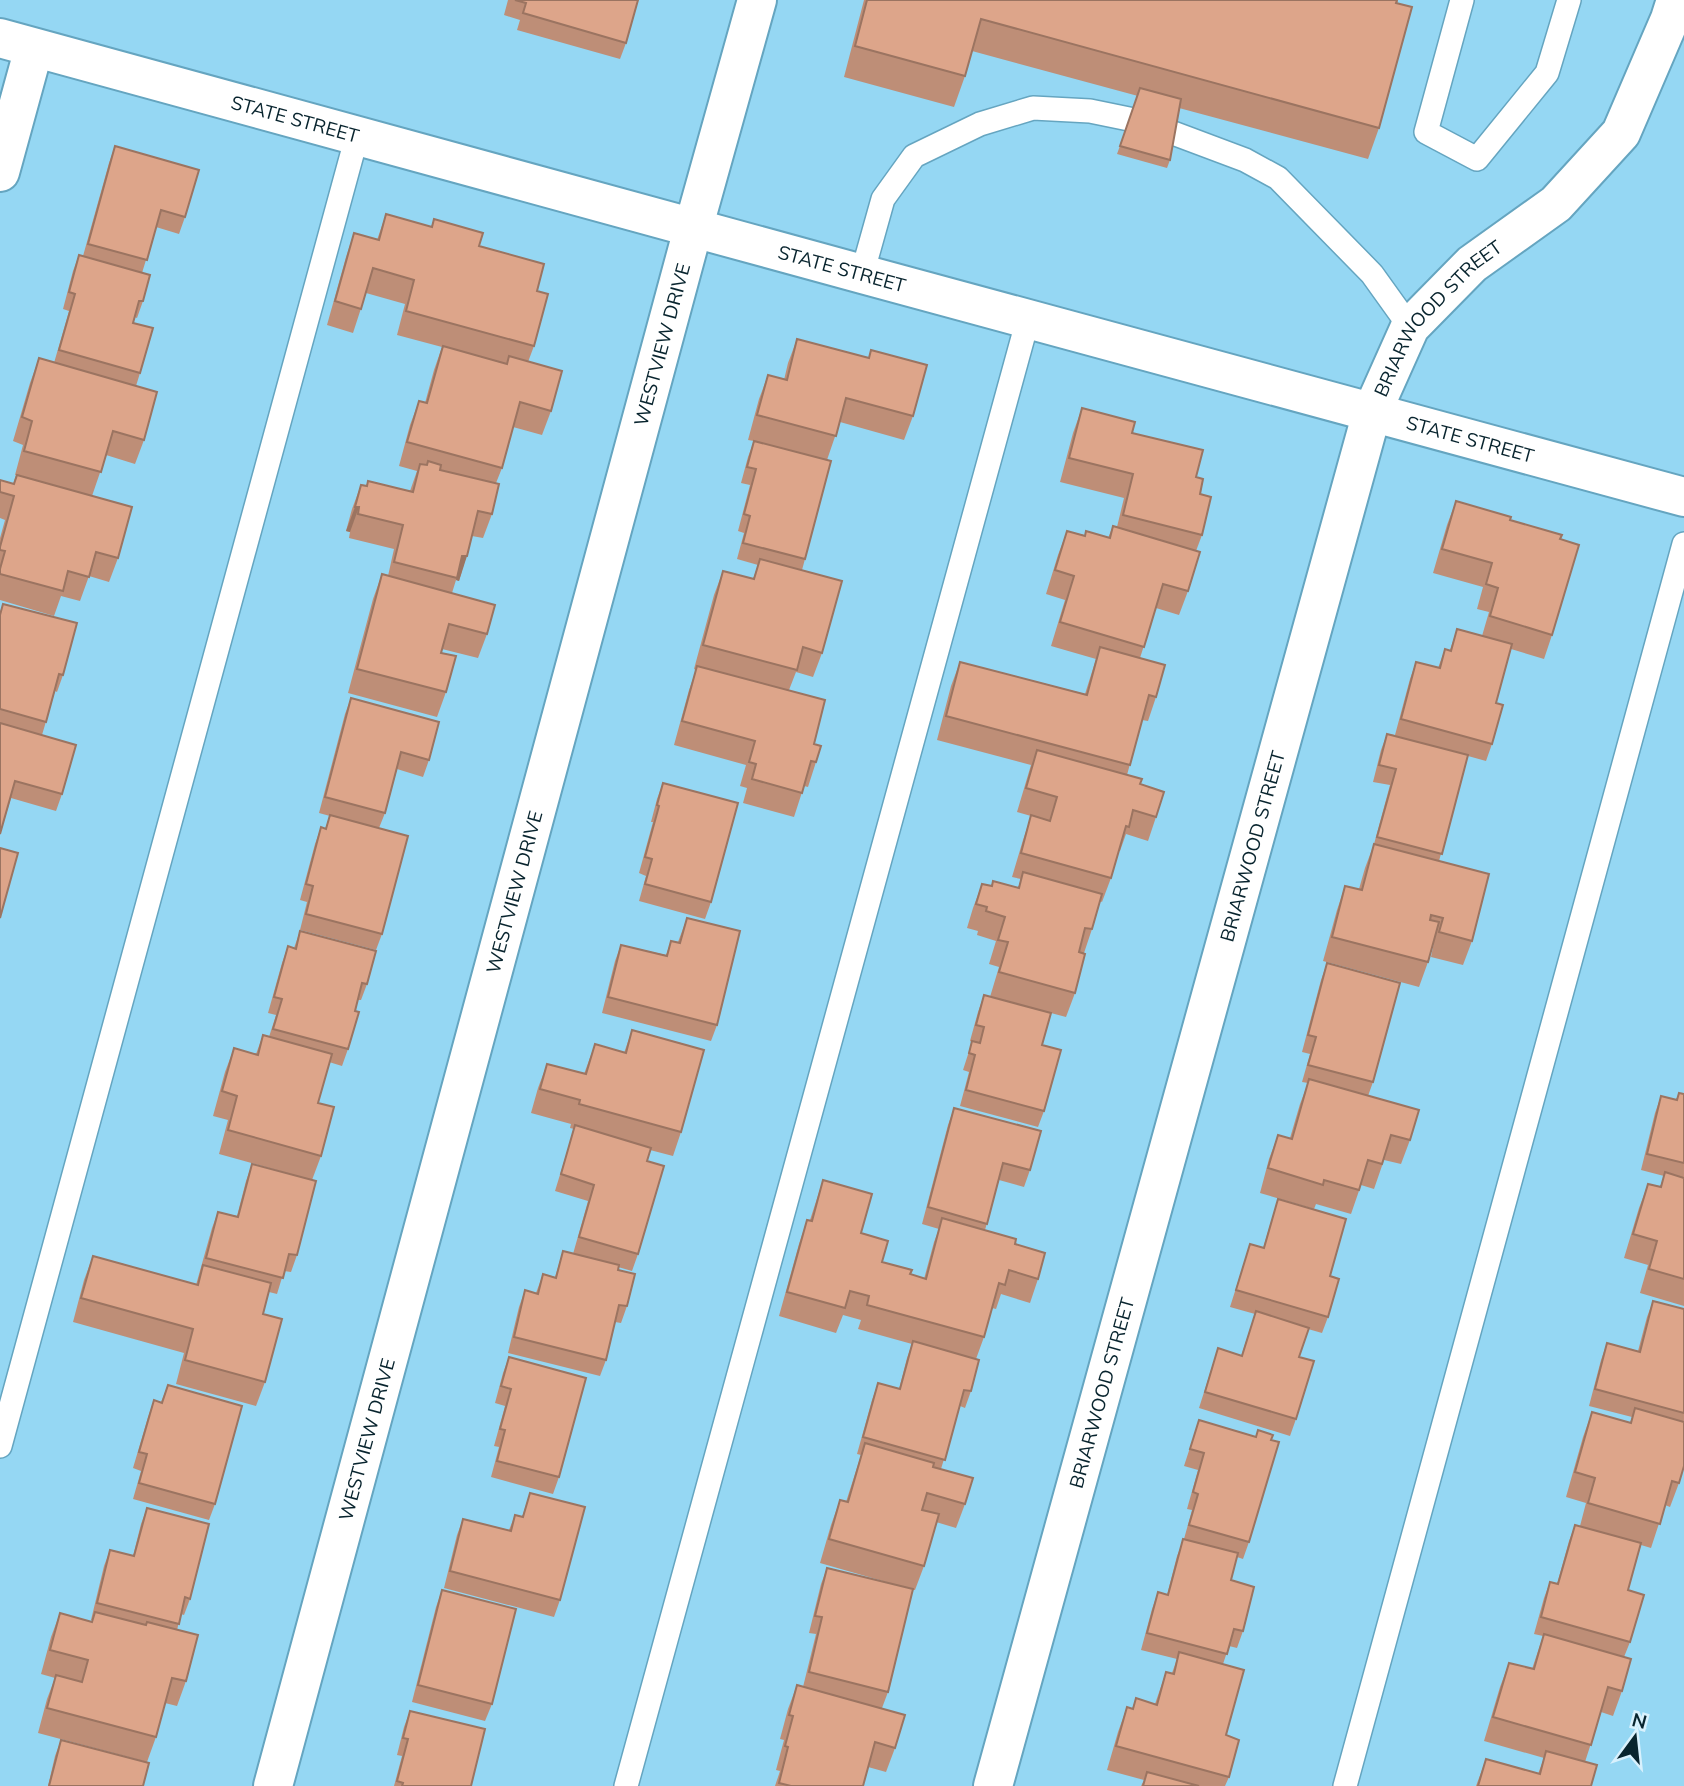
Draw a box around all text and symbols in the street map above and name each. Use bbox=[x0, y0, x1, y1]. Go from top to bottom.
street label: STATE STREET bbox=[229, 90, 362, 148]
street label: BRIARWOOD STREET bbox=[1368, 234, 1507, 400]
street label: STATE STREET bbox=[775, 240, 909, 298]
street label: WESTVIEW DRIVE bbox=[628, 261, 695, 429]
street label: STATE STREET bbox=[1404, 410, 1537, 468]
street label: BRIARWOOD STREET bbox=[1214, 747, 1290, 944]
street label: WESTVIEW DRIVE bbox=[481, 808, 548, 976]
street label: BRIARWOOD STREET bbox=[1064, 1294, 1139, 1491]
street label: WESTVIEW DRIVE bbox=[333, 1355, 400, 1523]
north arrow bbox=[1600, 1702, 1670, 1772]
text: N bbox=[1629, 1707, 1649, 1734]

